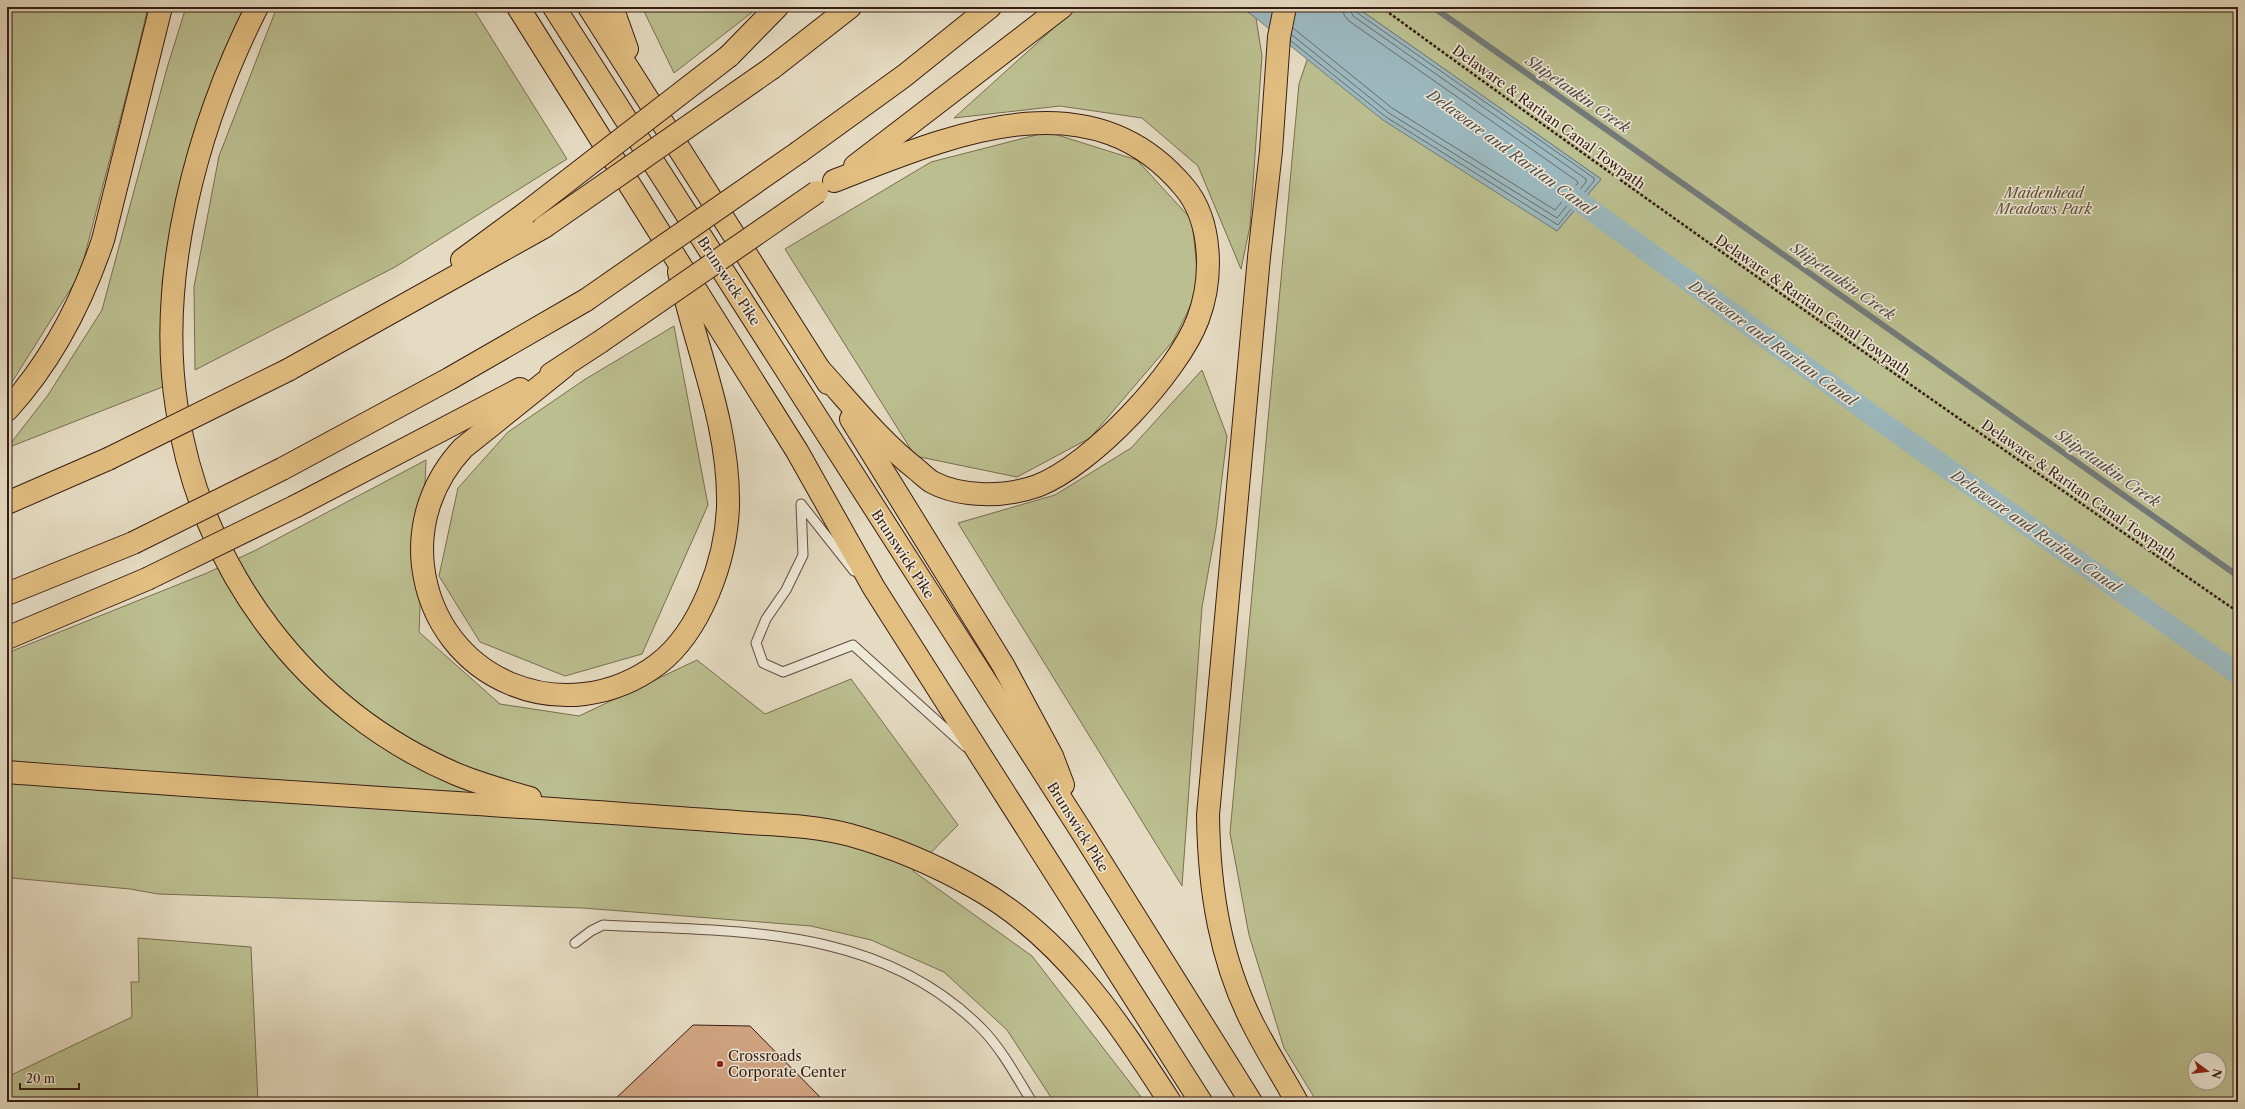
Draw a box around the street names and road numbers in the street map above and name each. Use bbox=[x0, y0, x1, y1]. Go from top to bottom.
street label: Delaware & Raritan Canal Towpath bbox=[1449, 41, 1649, 193]
street label: Delaware & Raritan Canal Towpath bbox=[1712, 230, 1914, 380]
street label: Brunswick Pike bbox=[693, 233, 765, 329]
street label: Delaware & Raritan Canal Towpath bbox=[1978, 415, 2180, 565]
street label: Brunswick Pike bbox=[867, 506, 939, 602]
street label: Brunswick Pike bbox=[1043, 779, 1113, 875]

